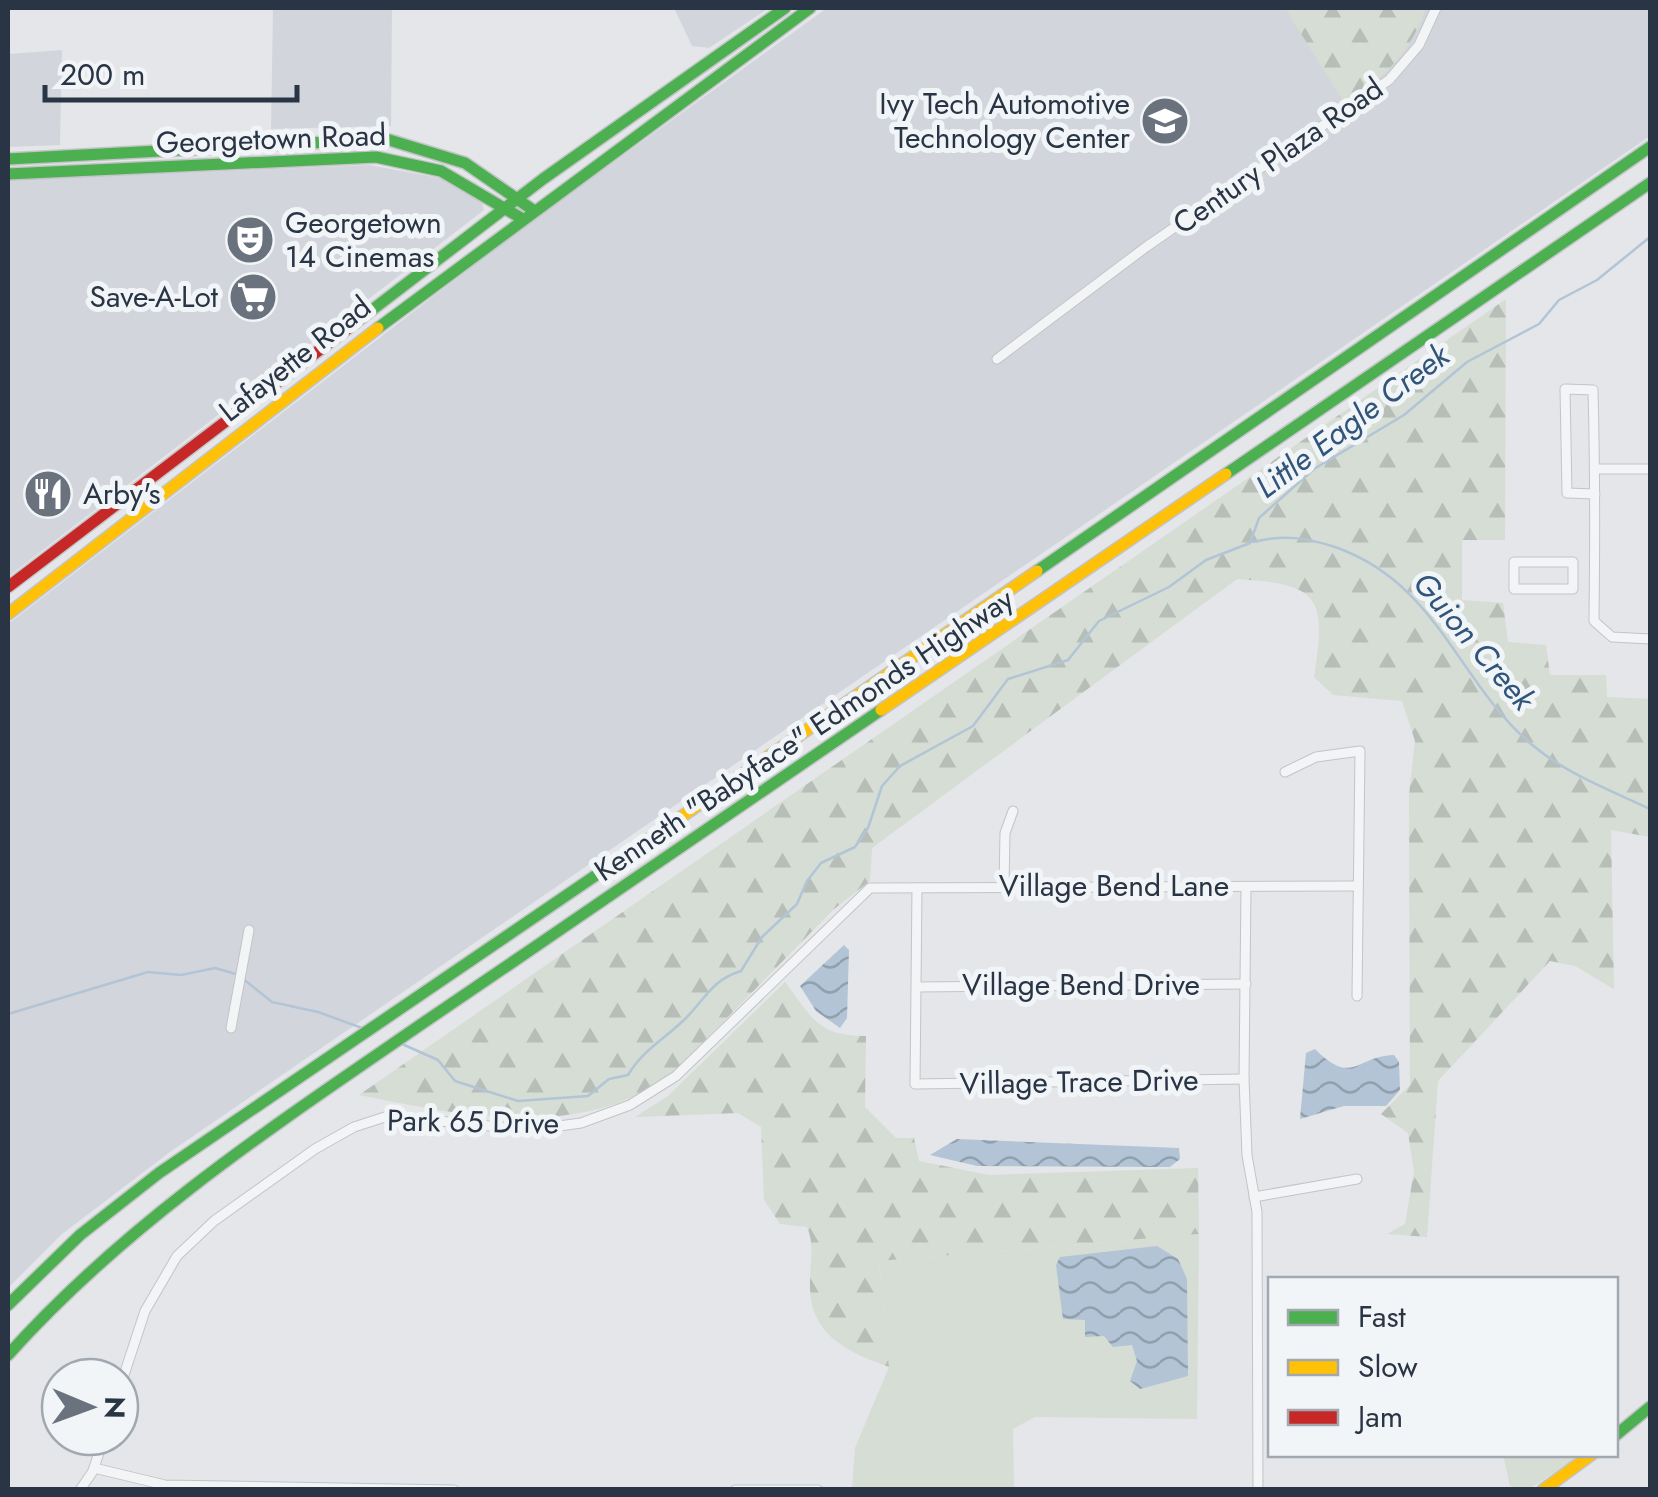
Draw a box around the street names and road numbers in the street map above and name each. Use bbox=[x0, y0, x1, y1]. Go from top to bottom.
street label: Century Plaza Road bbox=[1164, 67, 1392, 244]
street label: Georgetown Road bbox=[155, 113, 387, 164]
street label: Lafayette Road bbox=[210, 285, 380, 432]
street label: Kenneth "Babyface" Edmonds Highway bbox=[586, 577, 1023, 891]
street label: Village Bend Lane bbox=[999, 864, 1229, 907]
street label: Village Bend Drive bbox=[962, 963, 1200, 1006]
street label: Village Trace Drive bbox=[959, 1058, 1199, 1105]
street label: Park 65 Drive bbox=[386, 1098, 560, 1145]

